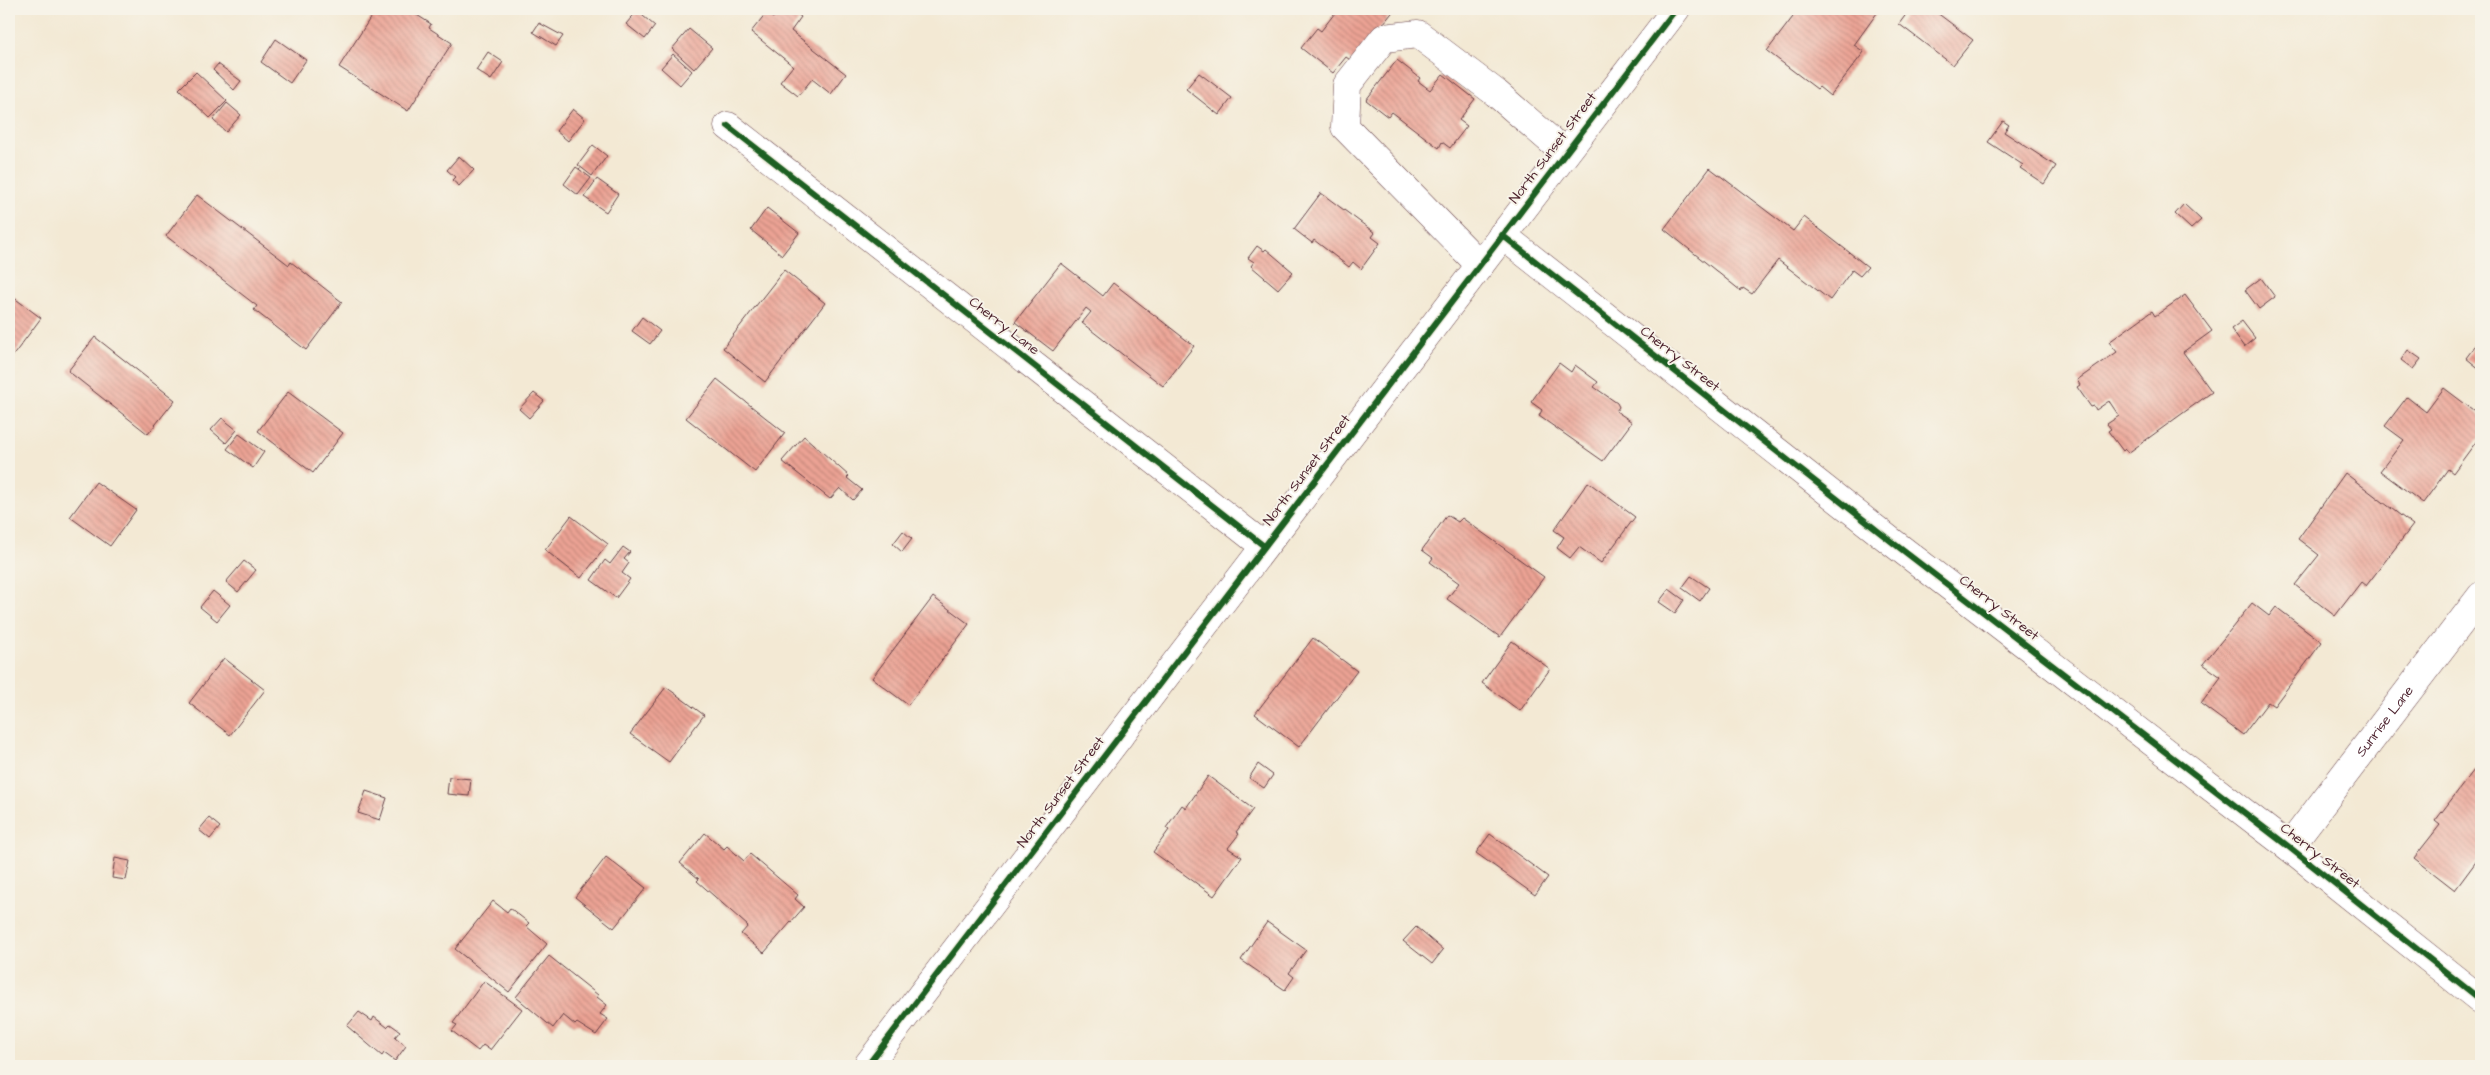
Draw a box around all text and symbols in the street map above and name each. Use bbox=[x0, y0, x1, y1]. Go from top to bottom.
street label: North Sunset Street bbox=[1504, 88, 1602, 208]
street label: Cherry Lane bbox=[965, 292, 1044, 360]
street label: Cherry Street bbox=[1636, 321, 1724, 397]
street label: North Sunset Street bbox=[1258, 410, 1356, 530]
street label: Cherry Street bbox=[1955, 570, 2043, 646]
street label: Sunrise Lane bbox=[2351, 681, 2419, 761]
street label: North Sunset Street bbox=[1012, 732, 1110, 852]
street label: Cherry Street bbox=[2276, 818, 2364, 894]

